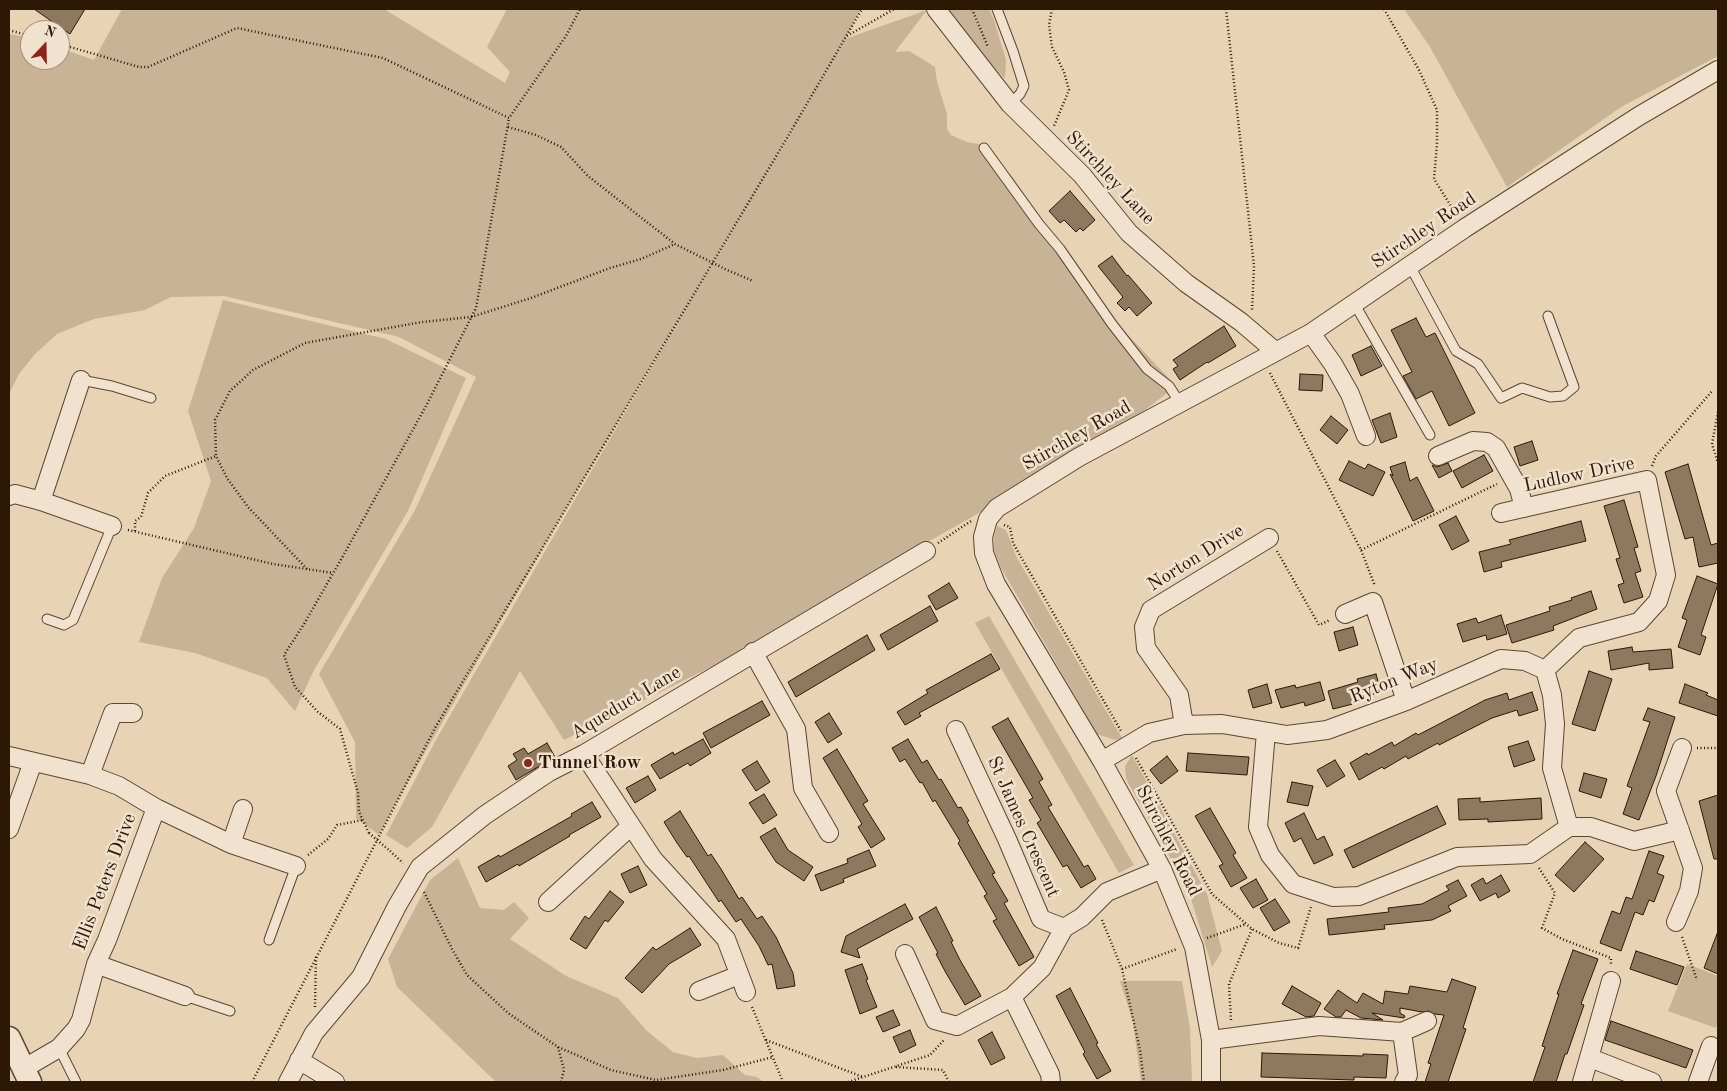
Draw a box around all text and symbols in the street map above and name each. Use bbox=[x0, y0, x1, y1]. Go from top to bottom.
north arrow bbox=[20, 20, 70, 70]
text: N bbox=[43, 23, 58, 40]
street label: Stirchley Lane bbox=[1061, 126, 1159, 230]
street label: Stirchley Road bbox=[1367, 188, 1481, 274]
street label: Stirchley Road bbox=[1019, 396, 1135, 476]
street label: Ludlow Drive bbox=[1521, 452, 1637, 498]
street label: Norton Drive bbox=[1144, 519, 1248, 597]
street label: Ryton Way bbox=[1346, 653, 1442, 709]
street label: Aqueduct Lane bbox=[567, 661, 685, 745]
place label: Tunnel Row bbox=[538, 752, 641, 774]
street label: St James Crescent bbox=[982, 753, 1064, 901]
marker: Tunnel Row bbox=[522, 757, 534, 769]
street label: Stirchley Road bbox=[1130, 782, 1206, 900]
street label: Ellis Peters Drive bbox=[68, 810, 142, 954]

